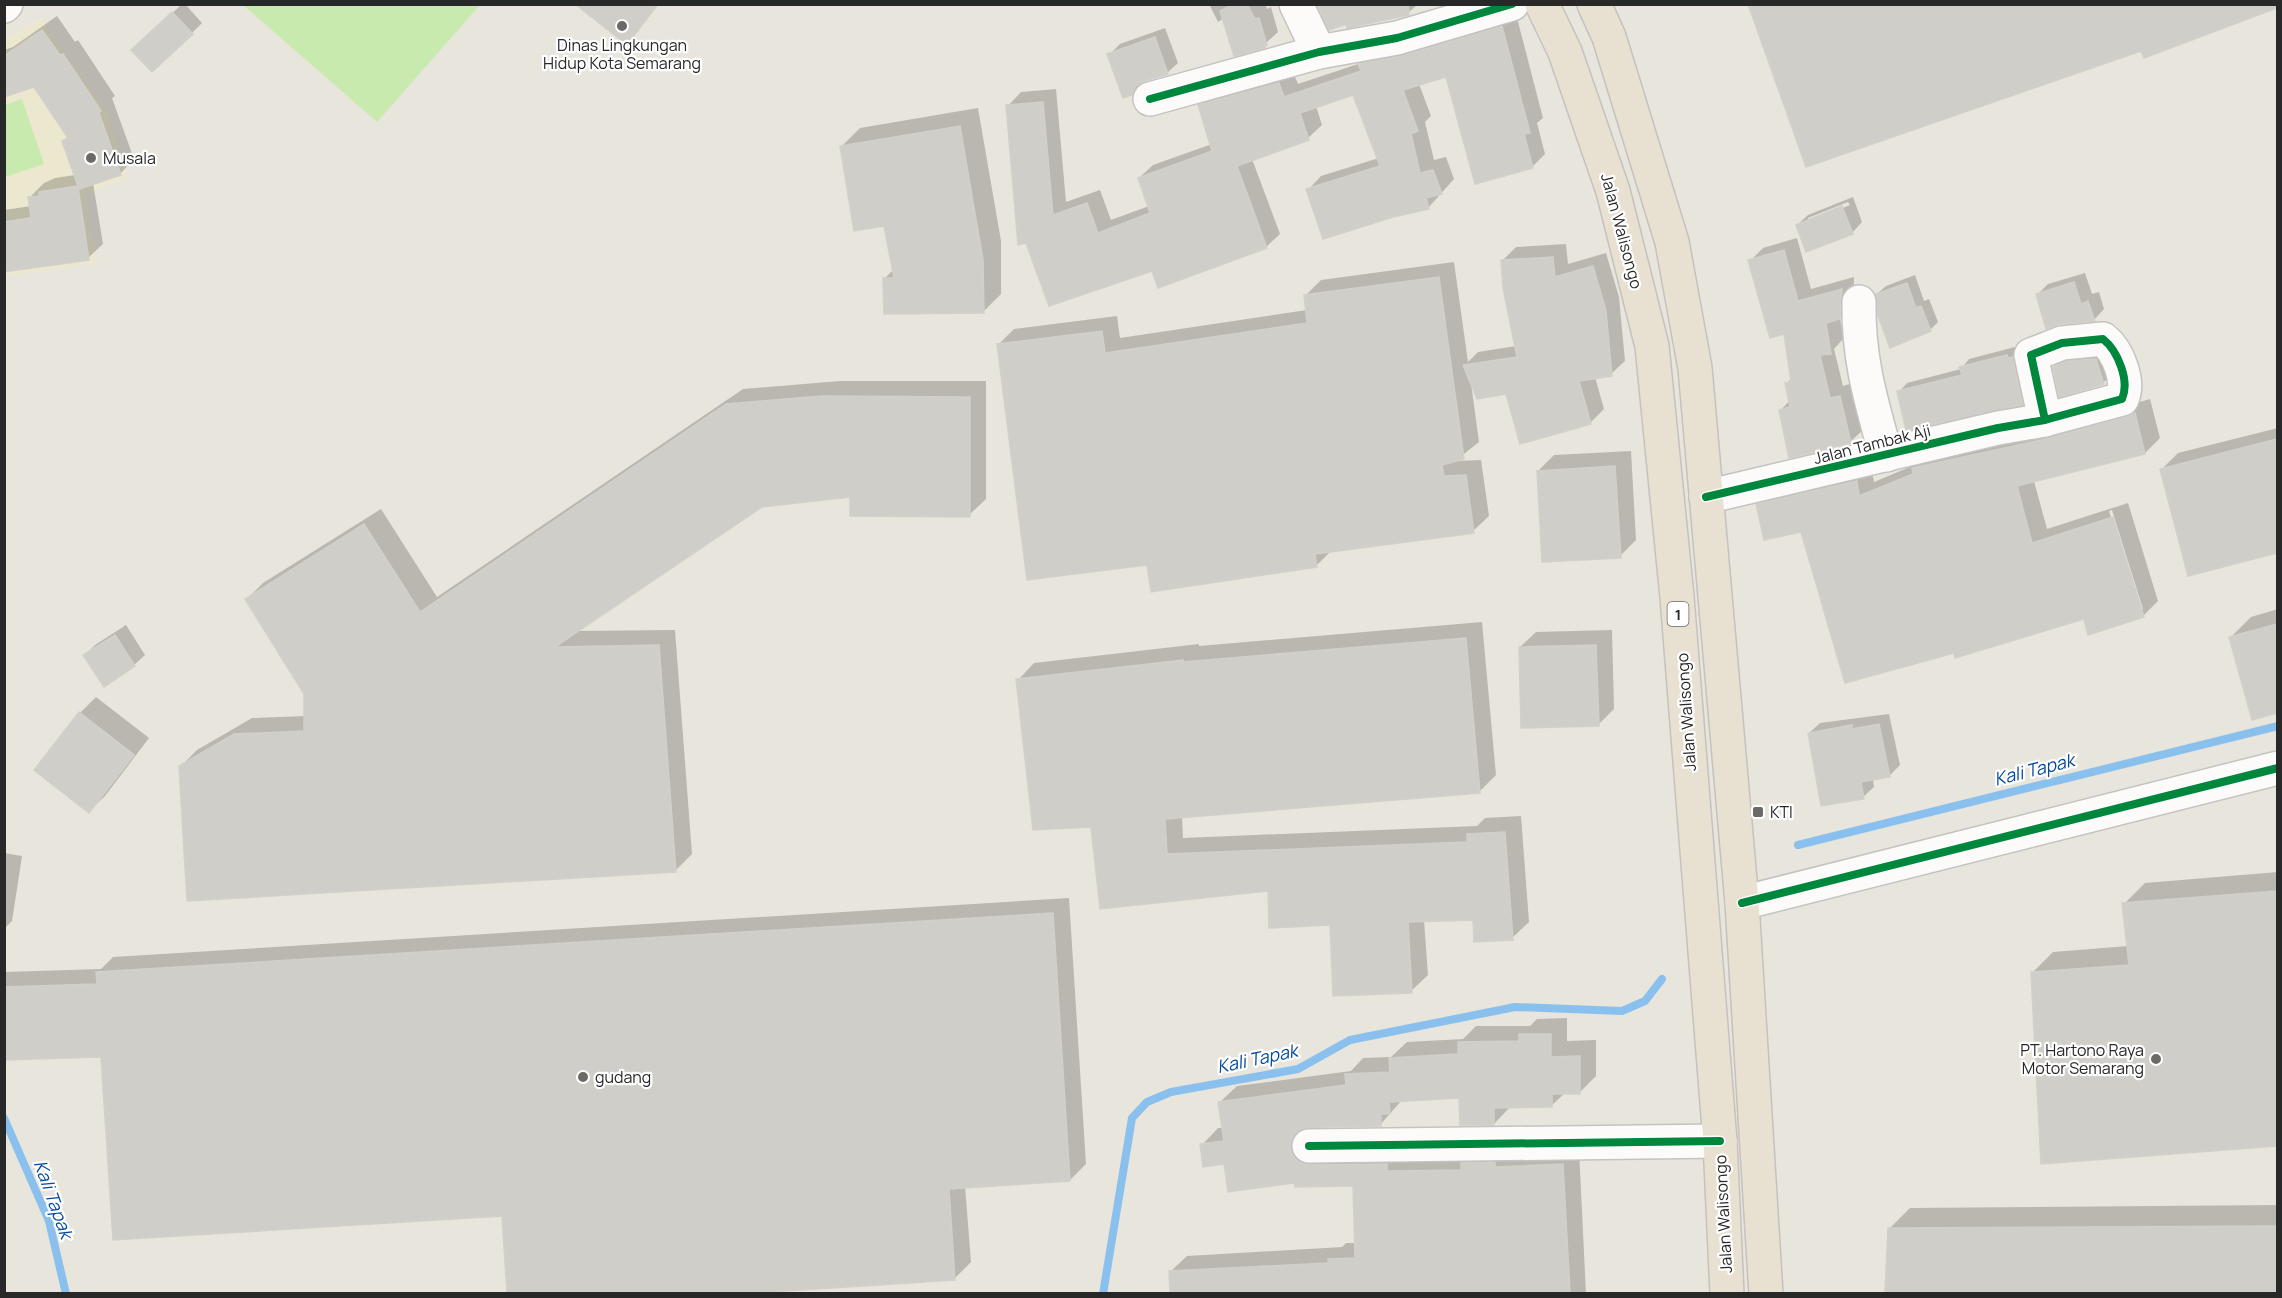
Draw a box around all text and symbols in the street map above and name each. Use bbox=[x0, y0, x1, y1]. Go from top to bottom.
marker: Dinas Lingkungan Hidup Kota Semarang bbox=[615, 19, 629, 33]
place label: Dinas Lingkungan Hidup Kota Semarang bbox=[543, 34, 701, 74]
place label: Musala bbox=[103, 147, 156, 169]
marker: Musala bbox=[84, 151, 98, 165]
street label: Jalan Walisongo bbox=[1596, 171, 1648, 291]
street label: Jalan Tambak Aji bbox=[1811, 419, 1933, 469]
road number: 1 bbox=[1668, 602, 1688, 626]
street label: Jalan Walisongo bbox=[1671, 652, 1701, 772]
water label: Kali Tapak bbox=[1991, 747, 2080, 791]
place label: KTI bbox=[1770, 801, 1793, 823]
marker: KTI bbox=[1751, 805, 1765, 819]
water label: Kali Tapak bbox=[1215, 1037, 1302, 1078]
place label: PT. Hartono Raya Motor Semarang bbox=[2020, 1039, 2144, 1079]
marker: PT. Hartono Raya Motor Semarang bbox=[2149, 1052, 2163, 1066]
place label: gudang bbox=[595, 1066, 651, 1088]
marker: gudang bbox=[576, 1070, 590, 1084]
street label: Jalan Walisongo bbox=[1709, 1154, 1737, 1274]
water label: Kali Tapak bbox=[29, 1156, 80, 1244]

